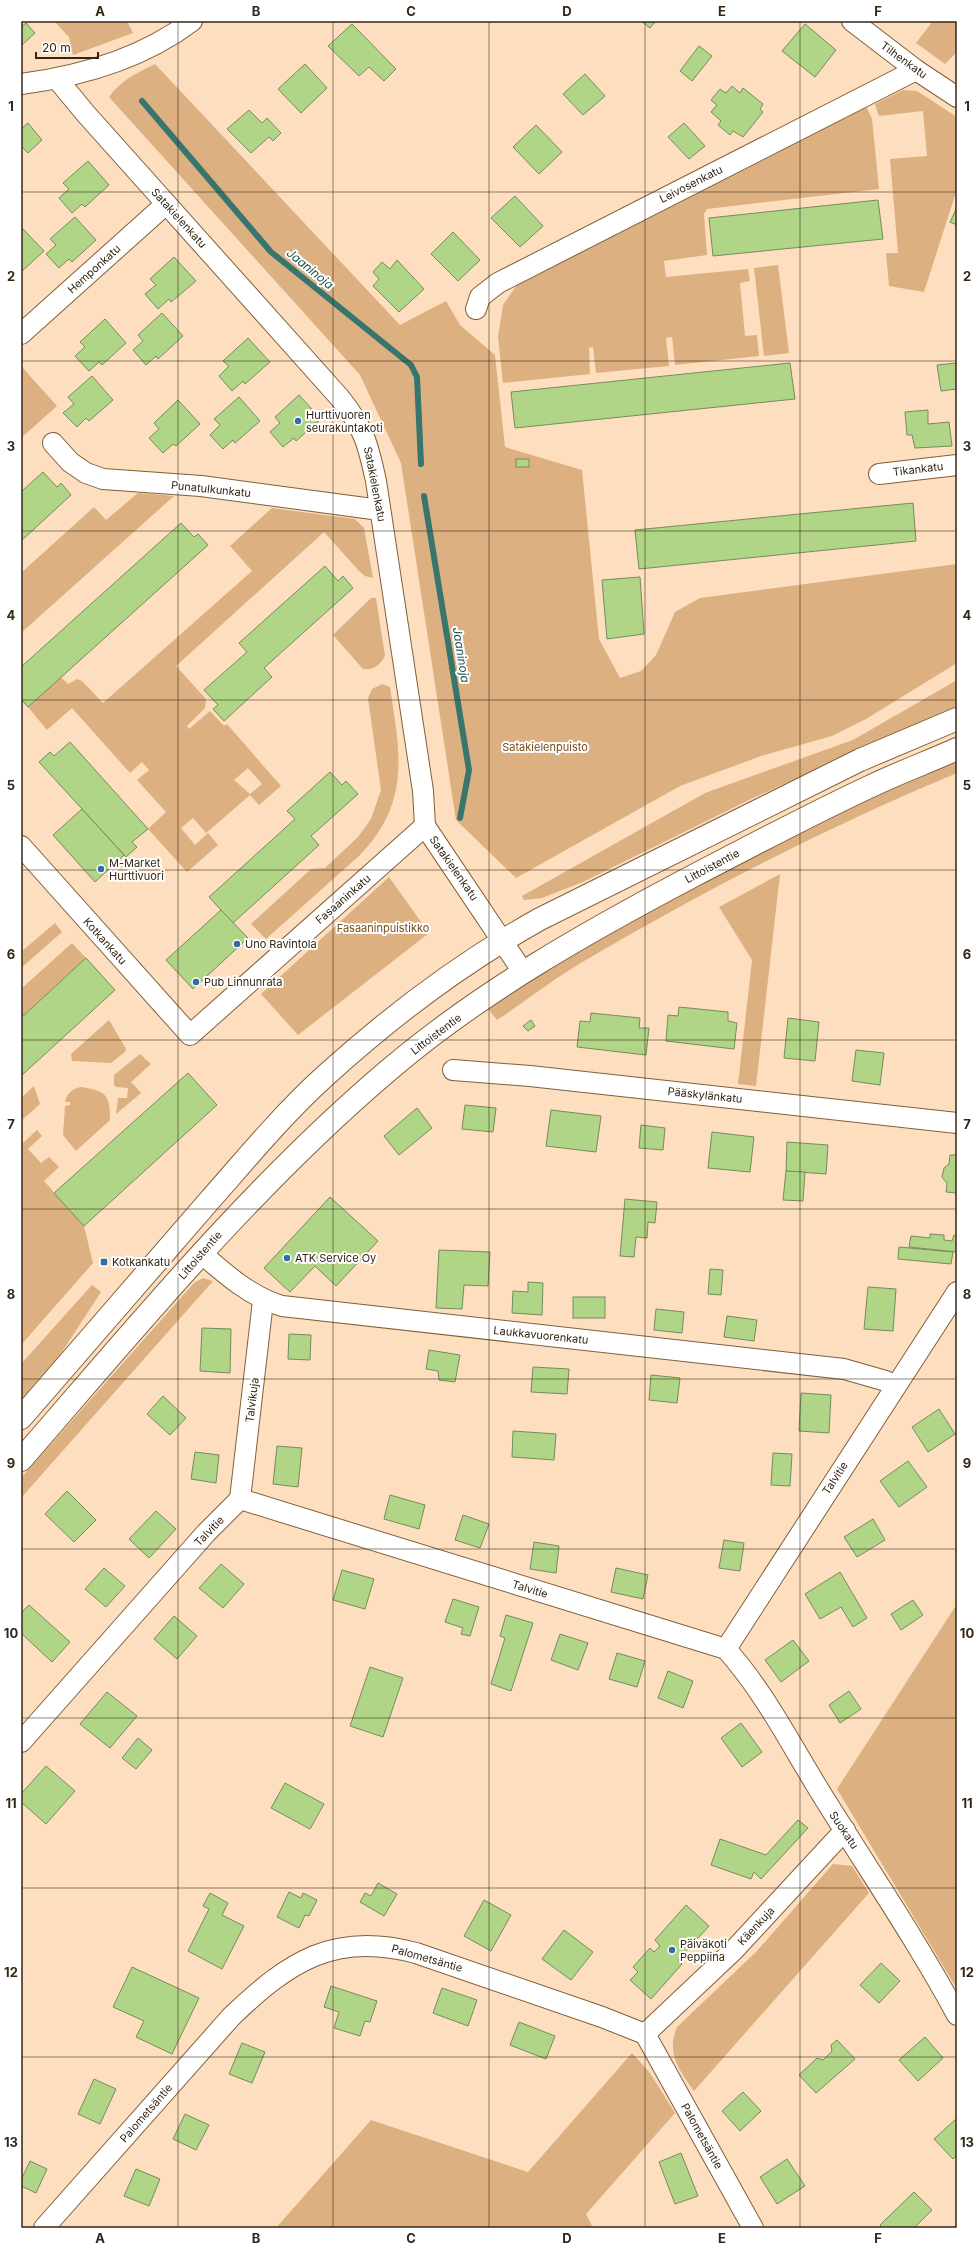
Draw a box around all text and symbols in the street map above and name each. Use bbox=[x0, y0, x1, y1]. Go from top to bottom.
text: A bbox=[95, 3, 105, 19]
text: B bbox=[252, 3, 261, 19]
text: C bbox=[406, 3, 416, 19]
text: D bbox=[562, 3, 572, 19]
text: E bbox=[718, 3, 726, 19]
text: F bbox=[874, 3, 882, 19]
scale bar bbox=[36, 34, 98, 60]
street label: Tilhenkatu bbox=[878, 38, 930, 82]
text: 20 m bbox=[42, 40, 71, 55]
text: 1 bbox=[8, 98, 14, 114]
text: 1 bbox=[964, 98, 970, 114]
street label: Leivosenkatu bbox=[657, 162, 725, 206]
street label: Satakielenkatu bbox=[148, 185, 210, 251]
street label: Hemponkatu bbox=[65, 242, 123, 296]
water label: Jaaninoja bbox=[284, 245, 337, 292]
text: 2 bbox=[7, 268, 15, 284]
text: 2 bbox=[963, 268, 971, 284]
place label: Hurttivuoren seurakuntakoti bbox=[306, 408, 383, 435]
marker: Hurttivuoren seurakuntakoti bbox=[293, 416, 303, 426]
text: 3 bbox=[7, 438, 15, 454]
text: 3 bbox=[963, 438, 971, 454]
street label: Satakielenkatu bbox=[361, 445, 389, 523]
street label: Tikankatu bbox=[892, 459, 944, 479]
street label: Punatulkunkatu bbox=[170, 478, 252, 500]
text: 4 bbox=[7, 607, 16, 623]
text: 4 bbox=[963, 607, 972, 623]
water label: Jaaninoja bbox=[450, 626, 473, 684]
park label: Satakielenpuisto bbox=[502, 740, 588, 754]
text: 5 bbox=[7, 777, 15, 793]
text: 5 bbox=[963, 777, 971, 793]
street label: Satakielenkatu bbox=[426, 833, 482, 903]
street label: Littoistentie bbox=[682, 846, 742, 886]
place label: M-Market Hurttivuori bbox=[109, 856, 164, 883]
marker: M-Market Hurttivuori bbox=[96, 864, 106, 874]
street label: Fasaaninkatu bbox=[313, 871, 373, 927]
street label: Kotkankatu bbox=[80, 915, 130, 967]
park label: Fasaaninpuistikko bbox=[337, 921, 430, 935]
place label: Uno Ravintola bbox=[245, 937, 317, 951]
marker: Uno Ravintola bbox=[232, 939, 242, 949]
text: 6 bbox=[7, 946, 15, 962]
text: 6 bbox=[963, 946, 971, 962]
place label: Pub Linnunrata bbox=[204, 975, 282, 989]
marker: Pub Linnunrata bbox=[191, 977, 201, 987]
street label: Littoistentie bbox=[408, 1010, 464, 1058]
street label: Pääskylänkatu bbox=[667, 1084, 743, 1106]
text: 7 bbox=[7, 1116, 15, 1132]
text: 7 bbox=[963, 1116, 971, 1132]
street label: Littoistentie bbox=[175, 1228, 225, 1282]
place label: ATK Service Oy bbox=[295, 1251, 376, 1265]
marker: ATK Service Oy bbox=[282, 1253, 292, 1263]
place label: Kotkankatu bbox=[112, 1255, 170, 1269]
marker: Kotkankatu bbox=[99, 1257, 109, 1267]
text: 8 bbox=[7, 1286, 15, 1302]
text: 8 bbox=[963, 1286, 971, 1302]
street label: Laukkavuorenkatu bbox=[493, 1323, 589, 1347]
street label: Talvikuja bbox=[242, 1377, 262, 1423]
text: 9 bbox=[7, 1455, 15, 1471]
text: 9 bbox=[963, 1455, 971, 1471]
street label: Talvitie bbox=[819, 1459, 851, 1497]
street label: Talvitie bbox=[191, 1513, 227, 1549]
street label: Talvitie bbox=[510, 1577, 550, 1601]
text: 10 bbox=[4, 1625, 18, 1641]
text: 10 bbox=[960, 1625, 974, 1641]
text: 11 bbox=[5, 1795, 17, 1811]
text: 11 bbox=[961, 1795, 973, 1811]
street label: Suokatu bbox=[826, 1808, 862, 1852]
street label: Käenkuja bbox=[735, 1904, 777, 1948]
place label: Päiväkoti Peppiina bbox=[680, 1937, 727, 1964]
street label: Palometsäntie bbox=[390, 1941, 464, 1975]
marker: Päiväkoti Peppiina bbox=[667, 1945, 677, 1955]
text: 12 bbox=[4, 1964, 18, 1980]
text: 12 bbox=[960, 1964, 974, 1980]
street label: Palometsäntie bbox=[117, 2081, 175, 2145]
street label: Palometsäntie bbox=[678, 2101, 726, 2171]
text: 13 bbox=[4, 2134, 18, 2150]
text: 13 bbox=[960, 2134, 974, 2150]
text: A bbox=[95, 2230, 105, 2246]
text: B bbox=[252, 2230, 261, 2246]
text: C bbox=[406, 2230, 416, 2246]
text: D bbox=[562, 2230, 572, 2246]
text: E bbox=[718, 2230, 726, 2246]
text: F bbox=[874, 2230, 882, 2246]

